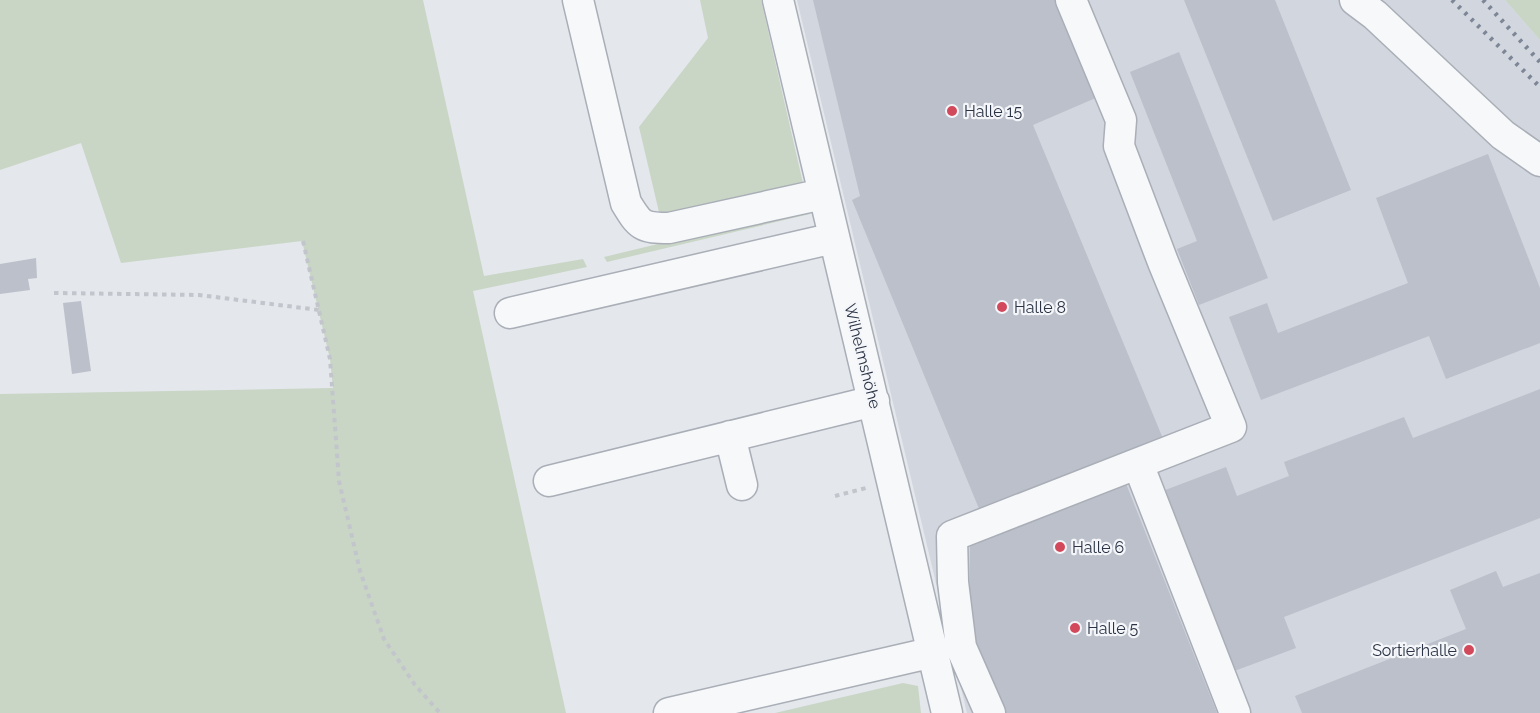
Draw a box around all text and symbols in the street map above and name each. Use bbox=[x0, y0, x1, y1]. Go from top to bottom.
place label: Halle 15 bbox=[964, 102, 1022, 121]
marker: Halle 15 bbox=[945, 104, 959, 118]
place label: Halle 8 bbox=[1014, 298, 1066, 317]
marker: Halle 8 bbox=[995, 300, 1009, 314]
street label: Wilhelmshöhe bbox=[840, 302, 885, 411]
place label: Halle 6 bbox=[1072, 538, 1124, 557]
marker: Halle 6 bbox=[1053, 540, 1067, 554]
place label: Halle 5 bbox=[1087, 619, 1139, 638]
marker: Halle 5 bbox=[1068, 621, 1082, 635]
place label: Sortierhalle bbox=[1372, 641, 1457, 660]
marker: Sortierhalle bbox=[1462, 643, 1476, 657]

